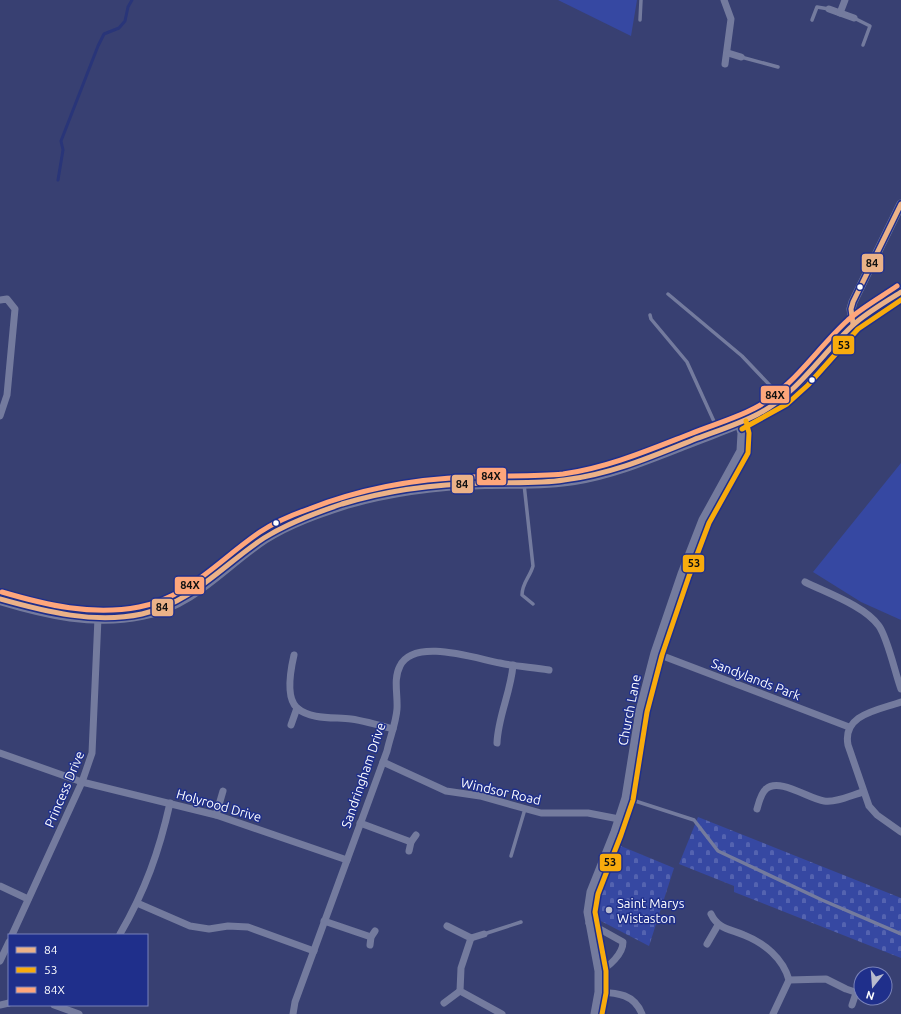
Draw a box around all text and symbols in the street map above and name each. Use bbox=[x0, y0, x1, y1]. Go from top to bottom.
line badge: 84 bbox=[861, 253, 884, 273]
text: 84 bbox=[866, 257, 878, 269]
unlabelled marker bbox=[855, 282, 865, 292]
line badge: 53 bbox=[832, 335, 855, 355]
text: 53 bbox=[838, 339, 850, 351]
unlabelled marker bbox=[807, 375, 817, 385]
line badge: 84X bbox=[760, 385, 790, 404]
text: 84X bbox=[765, 389, 786, 401]
line badge: 84X bbox=[476, 467, 507, 486]
text: 84X bbox=[481, 470, 502, 482]
line badge: 84 bbox=[451, 474, 474, 494]
text: 84 bbox=[456, 478, 468, 490]
unlabelled marker bbox=[271, 518, 281, 528]
line badge: 53 bbox=[682, 554, 705, 573]
text: 53 bbox=[688, 557, 700, 569]
line badge: 84X bbox=[174, 576, 205, 595]
text: 84X bbox=[180, 579, 201, 591]
line badge: 84 bbox=[151, 598, 174, 617]
text: 84 bbox=[156, 601, 168, 613]
street label: Sandylands Park bbox=[709, 656, 803, 703]
street label: Church Lane bbox=[615, 673, 643, 747]
street label: Sandringham Drive bbox=[338, 720, 388, 830]
street label: Princess Drive bbox=[42, 749, 86, 829]
street label: Windsor Road bbox=[460, 775, 542, 807]
street label: Holyrood Drive bbox=[175, 786, 263, 824]
line badge: 53 bbox=[599, 853, 622, 872]
text: 53 bbox=[604, 856, 616, 868]
place label: Saint Marys Wistaston bbox=[617, 896, 685, 925]
marker: Saint Marys Wistaston bbox=[604, 905, 614, 915]
legend bbox=[8, 934, 148, 1006]
text: 84 bbox=[44, 943, 58, 956]
text: 53 bbox=[44, 963, 58, 976]
north arrow bbox=[853, 966, 893, 1006]
text: 84X bbox=[44, 983, 66, 996]
text: N bbox=[864, 989, 876, 1003]

